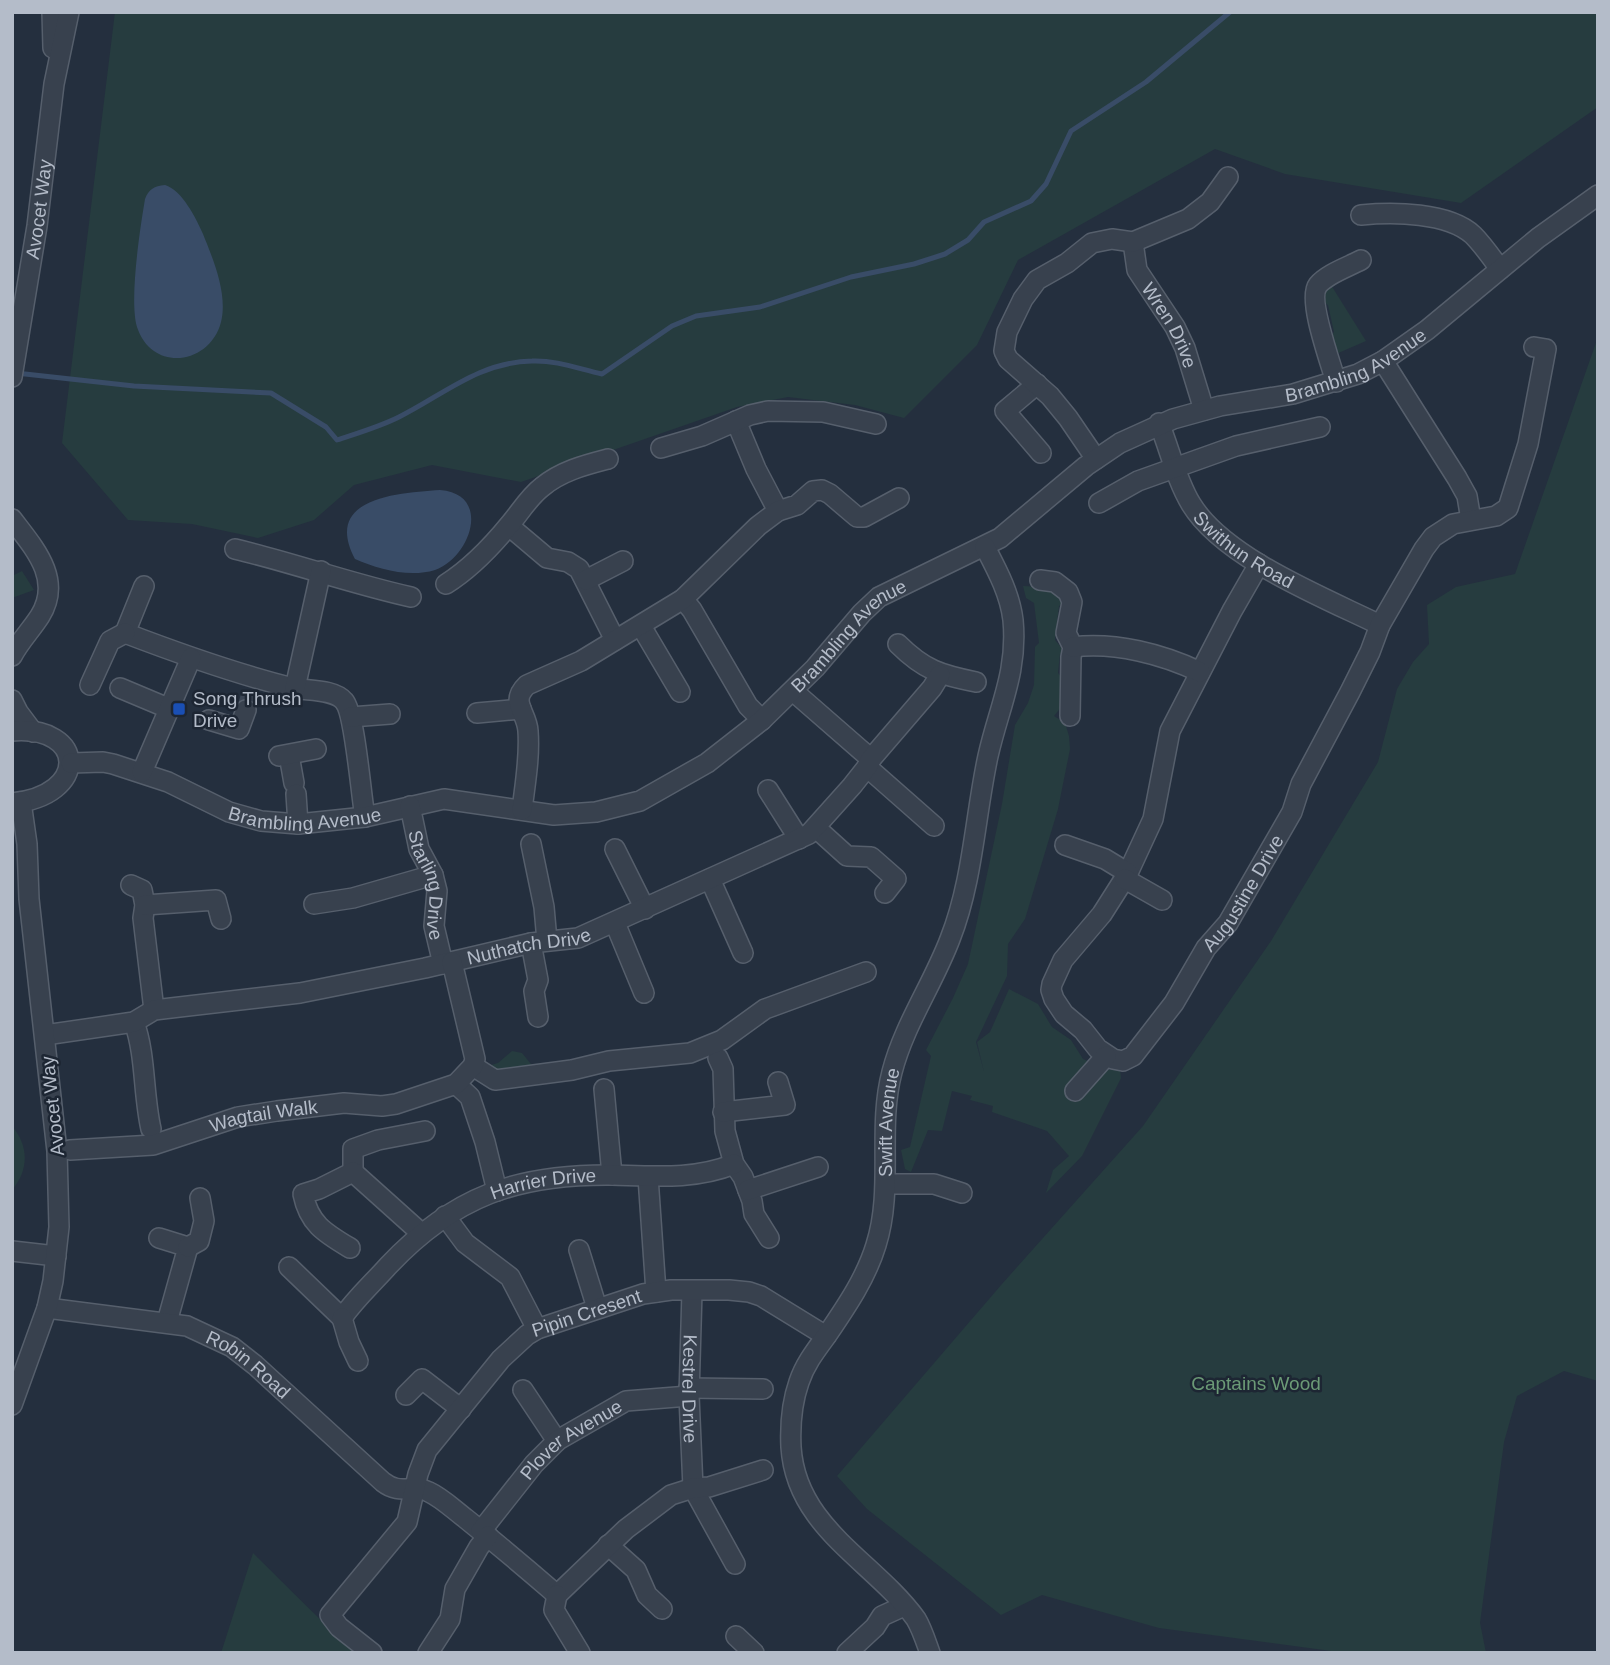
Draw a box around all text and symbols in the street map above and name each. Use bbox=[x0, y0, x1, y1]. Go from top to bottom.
street label: Avocet Way bbox=[22, 158, 56, 261]
street label: Wren Drive bbox=[1137, 279, 1201, 371]
street label: Brambling Avenue bbox=[1284, 324, 1430, 406]
street label: Swithun Road bbox=[1189, 507, 1297, 593]
street label: Brambling Avenue bbox=[787, 575, 910, 697]
place label: Song Thrush Drive bbox=[193, 688, 301, 731]
marker: Song Thrush Drive bbox=[171, 701, 187, 717]
street label: Brambling Avenue bbox=[226, 802, 383, 835]
street label: Starling Drive bbox=[404, 828, 447, 942]
street label: Augustine Drive bbox=[1198, 831, 1288, 956]
street label: Nuthatch Drive bbox=[465, 924, 594, 969]
street label: Avocet Way bbox=[37, 1054, 68, 1157]
street label: Swift Avenue bbox=[875, 1065, 904, 1177]
street label: Wagtail Walk bbox=[207, 1096, 319, 1137]
street label: Harrier Drive bbox=[487, 1165, 597, 1203]
street label: Pipin Cresent bbox=[529, 1285, 645, 1341]
street label: Robin Road bbox=[203, 1327, 294, 1403]
street label: Kestrel Drive bbox=[678, 1334, 701, 1444]
park label: Captains Wood bbox=[1191, 1373, 1321, 1394]
street label: Plover Avenue bbox=[516, 1396, 626, 1484]

